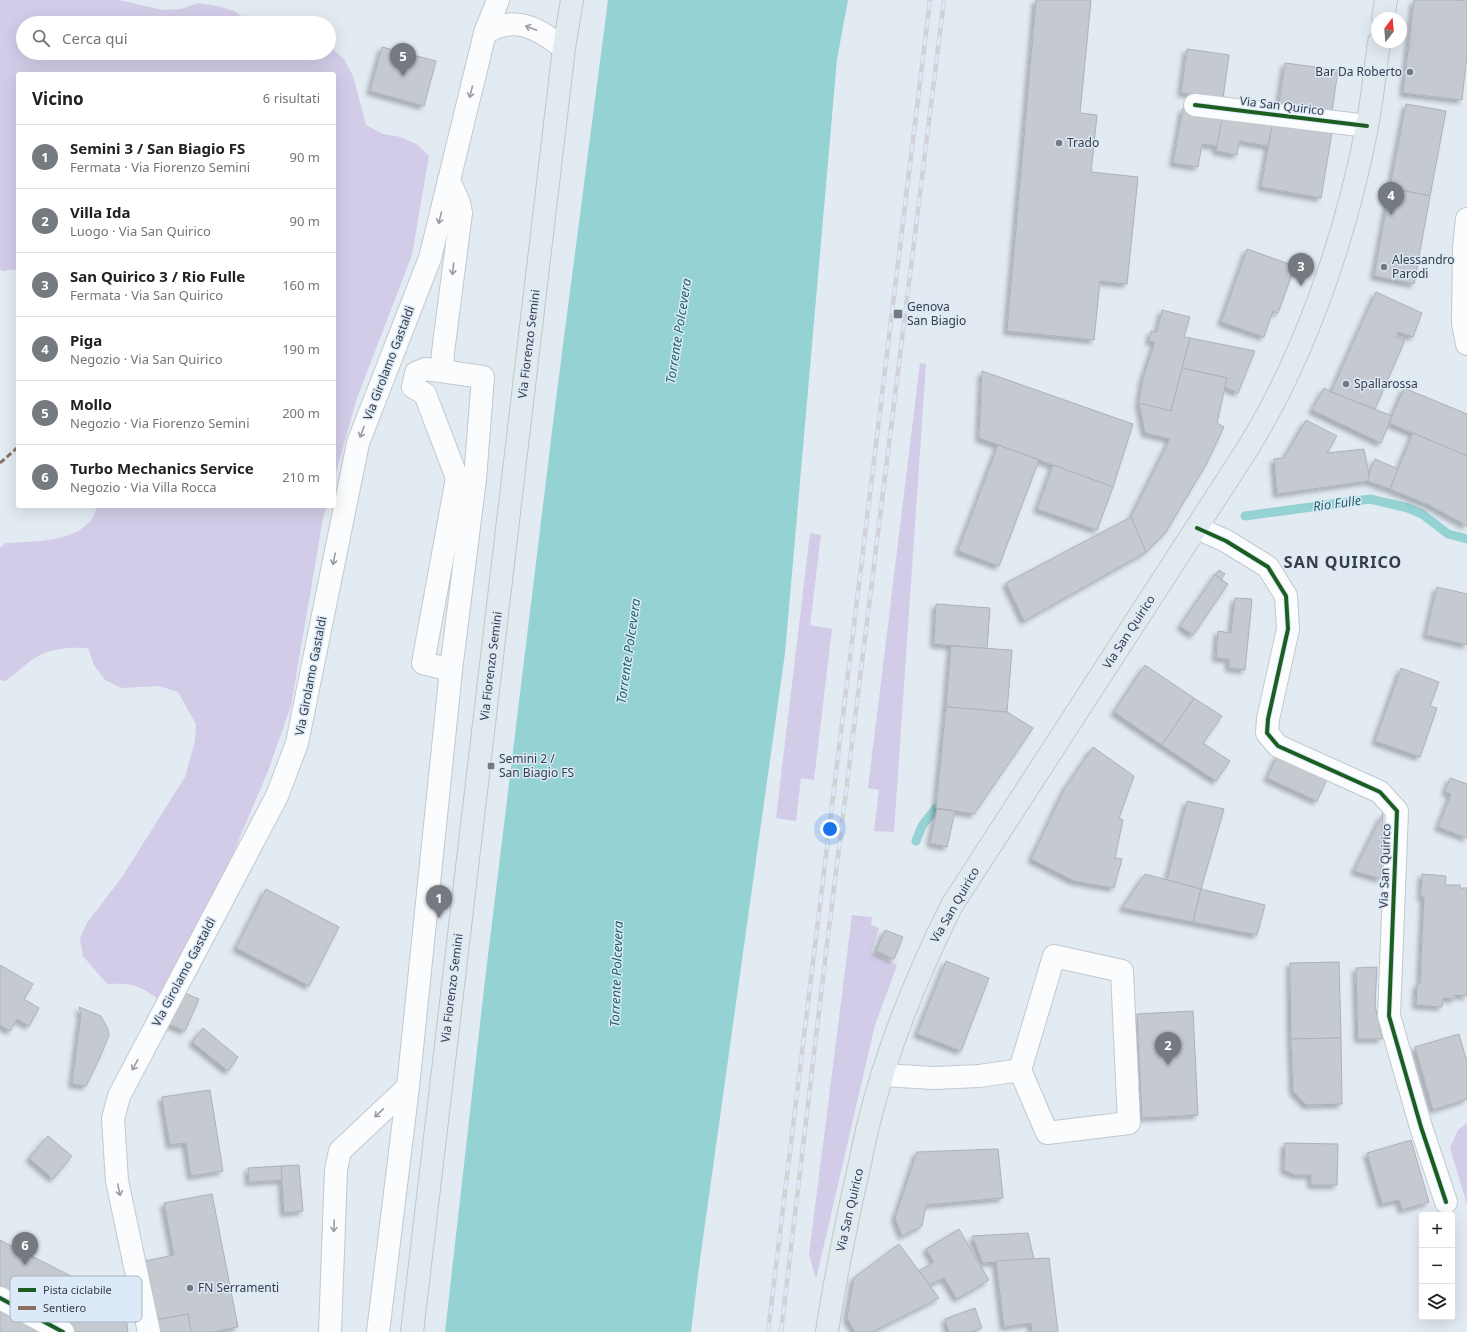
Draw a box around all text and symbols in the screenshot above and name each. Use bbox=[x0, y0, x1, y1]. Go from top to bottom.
north arrow bbox=[1371, 12, 1407, 48]
search box bbox=[16, 16, 336, 60]
one-way arrow bbox=[526, 23, 538, 31]
icon: search bbox=[30, 27, 52, 49]
text: Cerca qui bbox=[62, 28, 128, 48]
pin: 5 bbox=[390, 43, 416, 76]
place label: Bar Da Roberto bbox=[1315, 63, 1402, 80]
marker: Bar Da Roberto bbox=[1405, 67, 1415, 77]
one-way arrow bbox=[466, 85, 474, 98]
text: Vicino bbox=[32, 87, 84, 110]
text: 6 risultati bbox=[263, 89, 320, 107]
street label: Via San Quirico bbox=[1239, 92, 1325, 119]
place label: Trado bbox=[1067, 134, 1099, 151]
text: Semini 3 / San Biagio FS bbox=[70, 138, 245, 158]
marker: Trado bbox=[1054, 138, 1064, 148]
text: 1 bbox=[41, 148, 49, 166]
text: 90 m bbox=[290, 148, 320, 166]
text: Fermata · Via Fiorenzo Semini bbox=[70, 158, 250, 176]
pin: 4 bbox=[1378, 182, 1404, 215]
text: Villa Ida bbox=[70, 202, 130, 222]
one-way arrow bbox=[436, 211, 443, 224]
text: 2 bbox=[41, 212, 49, 230]
text: 90 m bbox=[290, 212, 320, 230]
text: Luogo · Via San Quirico bbox=[70, 222, 211, 240]
place label: Alessandro Parodi bbox=[1392, 251, 1455, 282]
pin: 3 bbox=[1288, 253, 1314, 286]
one-way arrow bbox=[449, 262, 457, 275]
marker: Alessandro Parodi bbox=[1379, 262, 1389, 272]
text: San Quirico 3 / Rio Fulle bbox=[70, 266, 245, 286]
text: 3 bbox=[41, 276, 49, 294]
text: 160 m bbox=[282, 276, 320, 294]
water label: Torrente Polcevera bbox=[661, 277, 695, 385]
text: Fermata · Via San Quirico bbox=[70, 286, 223, 304]
street label: Via Fiorenzo Semini bbox=[513, 288, 544, 399]
place label: Genova San Biagio bbox=[907, 298, 966, 329]
street label: Via Girolamo Gastaldi bbox=[359, 303, 418, 422]
marker: Genova San Biagio bbox=[892, 308, 904, 320]
text: Piga bbox=[70, 330, 102, 350]
text: 4 bbox=[41, 340, 49, 358]
text: 190 m bbox=[282, 340, 320, 358]
text: Negozio · Via San Quirico bbox=[70, 350, 223, 368]
place label: Spallarossa bbox=[1354, 375, 1418, 392]
marker: Spallarossa bbox=[1341, 379, 1351, 389]
text: Mollo bbox=[70, 394, 112, 414]
text: 5 bbox=[41, 404, 49, 422]
text: 200 m bbox=[282, 404, 320, 422]
text: Negozio · Via Fiorenzo Semini bbox=[70, 414, 250, 432]
one-way arrow bbox=[358, 425, 366, 437]
text: Turbo Mechanics Service bbox=[70, 458, 254, 478]
text: 6 bbox=[41, 468, 49, 486]
text: 210 m bbox=[282, 468, 320, 486]
text: Negozio · Via Villa Rocca bbox=[70, 478, 217, 496]
water label: Rio Fulle bbox=[1312, 491, 1363, 515]
district label: SAN QUIRICO bbox=[1284, 551, 1402, 573]
one-way arrow bbox=[330, 552, 338, 565]
street label: Via San Quirico bbox=[1098, 591, 1159, 672]
water label: Torrente Polcevera bbox=[612, 597, 644, 705]
street label: Via Fiorenzo Semini bbox=[475, 610, 506, 721]
street label: Via Girolamo Gastaldi bbox=[291, 615, 330, 737]
place label: Semini 2 / San Biagio FS bbox=[499, 750, 575, 781]
marker: Semini 2 / San Biagio FS bbox=[486, 761, 496, 771]
your location bbox=[820, 819, 840, 839]
street label: Via San Quirico bbox=[1375, 823, 1394, 909]
street label: Via San Quirico bbox=[926, 864, 983, 946]
pin: 1 bbox=[426, 885, 452, 918]
street label: Via Girolamo Gastaldi bbox=[148, 914, 220, 1029]
water label: Torrente Polcevera bbox=[605, 920, 627, 1027]
street label: Via Fiorenzo Semini bbox=[436, 932, 467, 1043]
pin: 2 bbox=[1155, 1032, 1181, 1065]
one-way arrow bbox=[130, 1059, 138, 1071]
one-way arrow bbox=[374, 1109, 385, 1118]
street label: Via San Quirico bbox=[832, 1167, 867, 1253]
one-way arrow bbox=[115, 1183, 123, 1196]
map controls bbox=[1419, 1212, 1455, 1320]
button: + bbox=[1419, 1212, 1455, 1248]
one-way arrow bbox=[330, 1219, 338, 1232]
pin: 6 bbox=[12, 1232, 38, 1265]
button: − bbox=[1419, 1248, 1455, 1284]
legend bbox=[10, 1276, 142, 1322]
place label: FN Serramenti bbox=[198, 1279, 279, 1296]
text: Pista ciclabile bbox=[43, 1282, 112, 1297]
marker: FN Serramenti bbox=[185, 1283, 195, 1293]
button: layers bbox=[1419, 1284, 1455, 1320]
text: Sentiero bbox=[43, 1300, 86, 1315]

